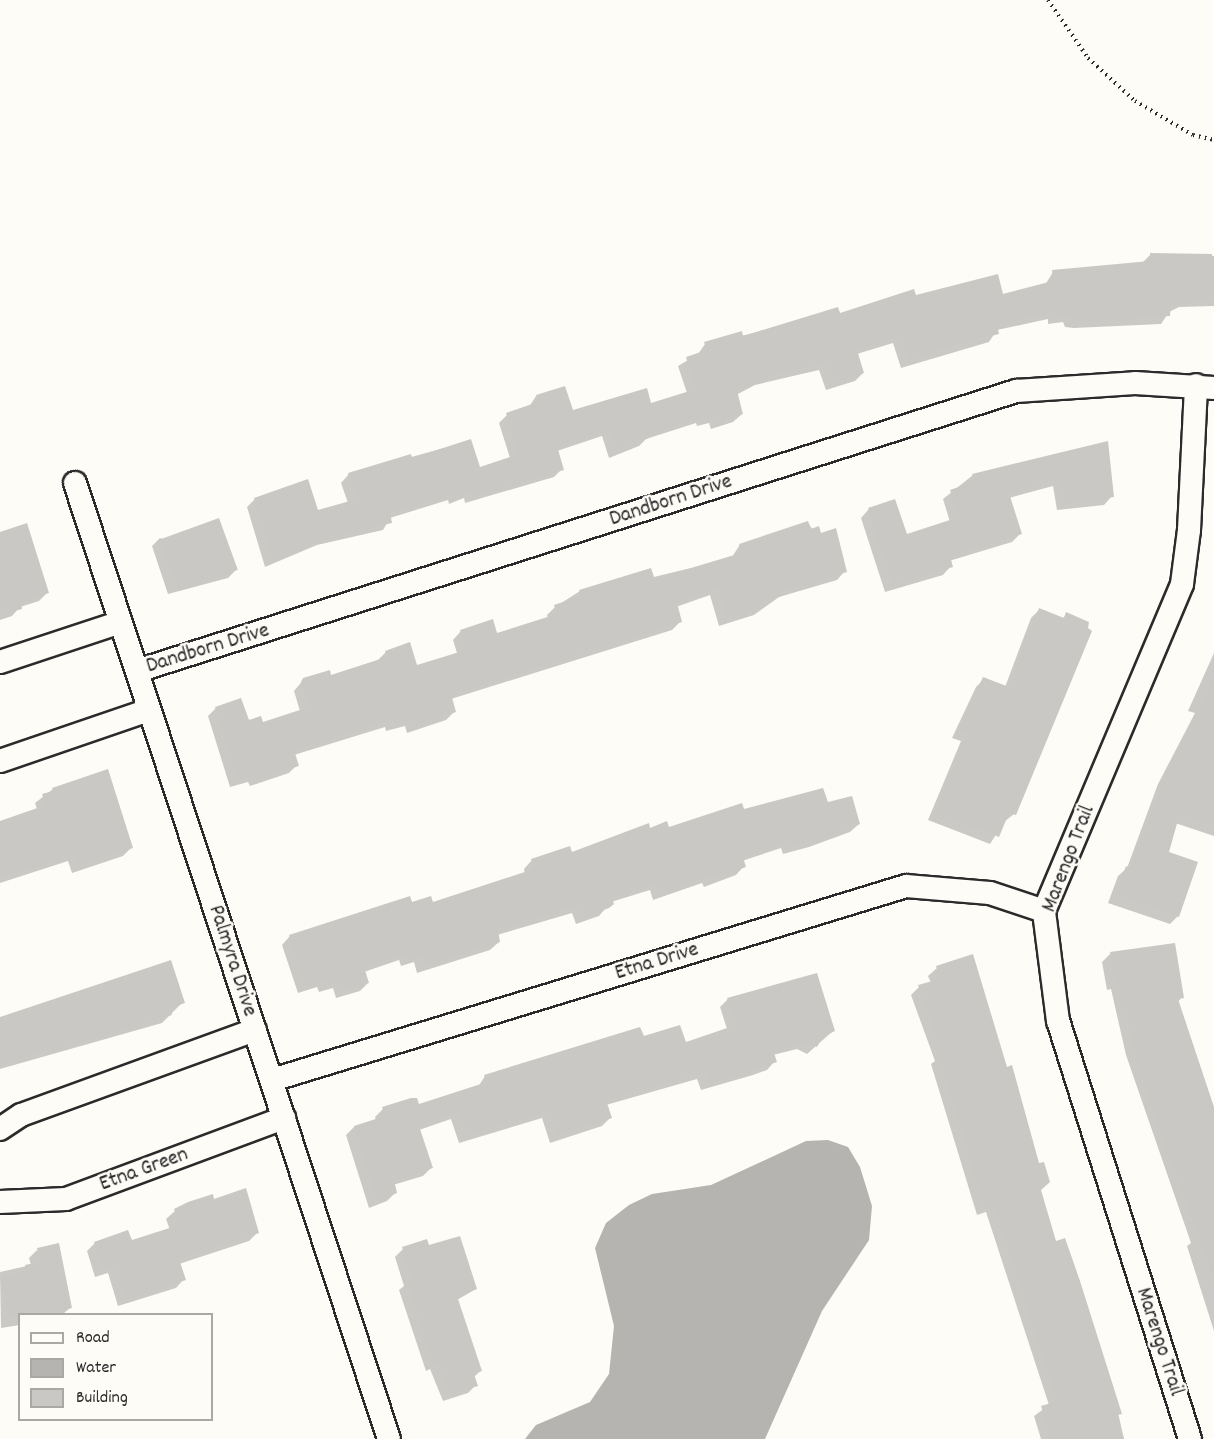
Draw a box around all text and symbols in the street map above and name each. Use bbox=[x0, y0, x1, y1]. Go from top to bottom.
street label: Dandborn Drive bbox=[606, 469, 736, 533]
street label: Dandborn Drive bbox=[143, 618, 273, 680]
street label: Marengo Trail bbox=[1037, 802, 1101, 916]
street label: Palmyra Drive bbox=[202, 902, 262, 1020]
street label: Etna Drive bbox=[612, 937, 702, 987]
street label: Etna Green bbox=[96, 1142, 192, 1198]
street label: Marengo Trail bbox=[1129, 1285, 1189, 1399]
legend bbox=[18, 1313, 213, 1421]
text: Road bbox=[76, 1326, 110, 1351]
text: Water bbox=[76, 1356, 116, 1381]
text: Building bbox=[76, 1386, 128, 1411]

